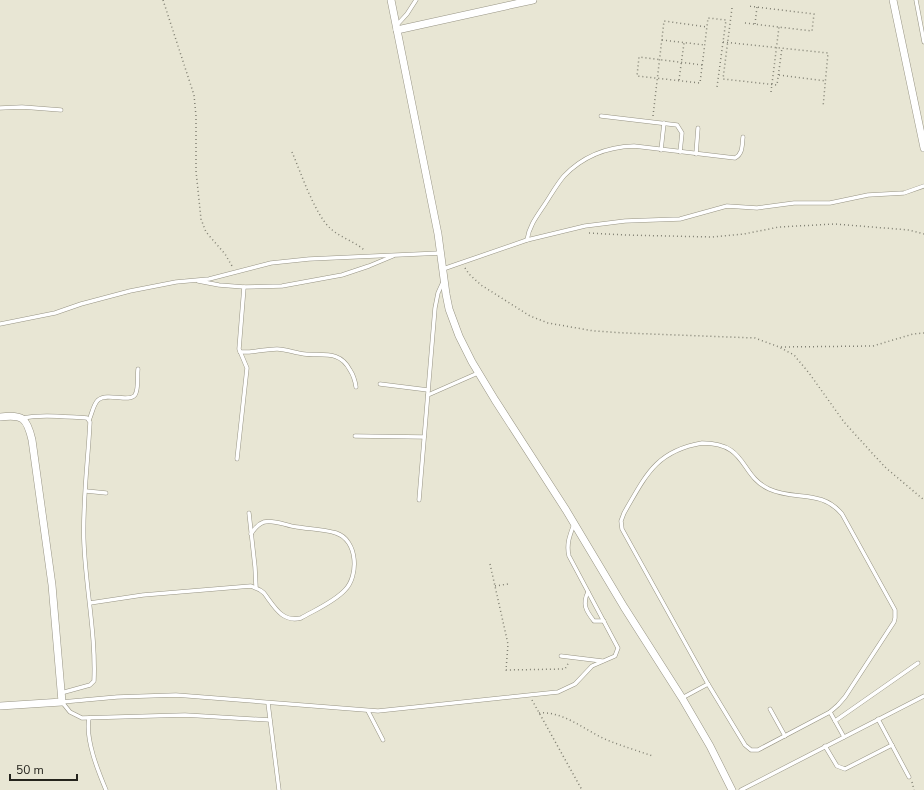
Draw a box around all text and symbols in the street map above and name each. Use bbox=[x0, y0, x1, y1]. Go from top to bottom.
scale bar bbox=[10, 756, 77, 782]
text: 50 m bbox=[16, 762, 44, 778]

